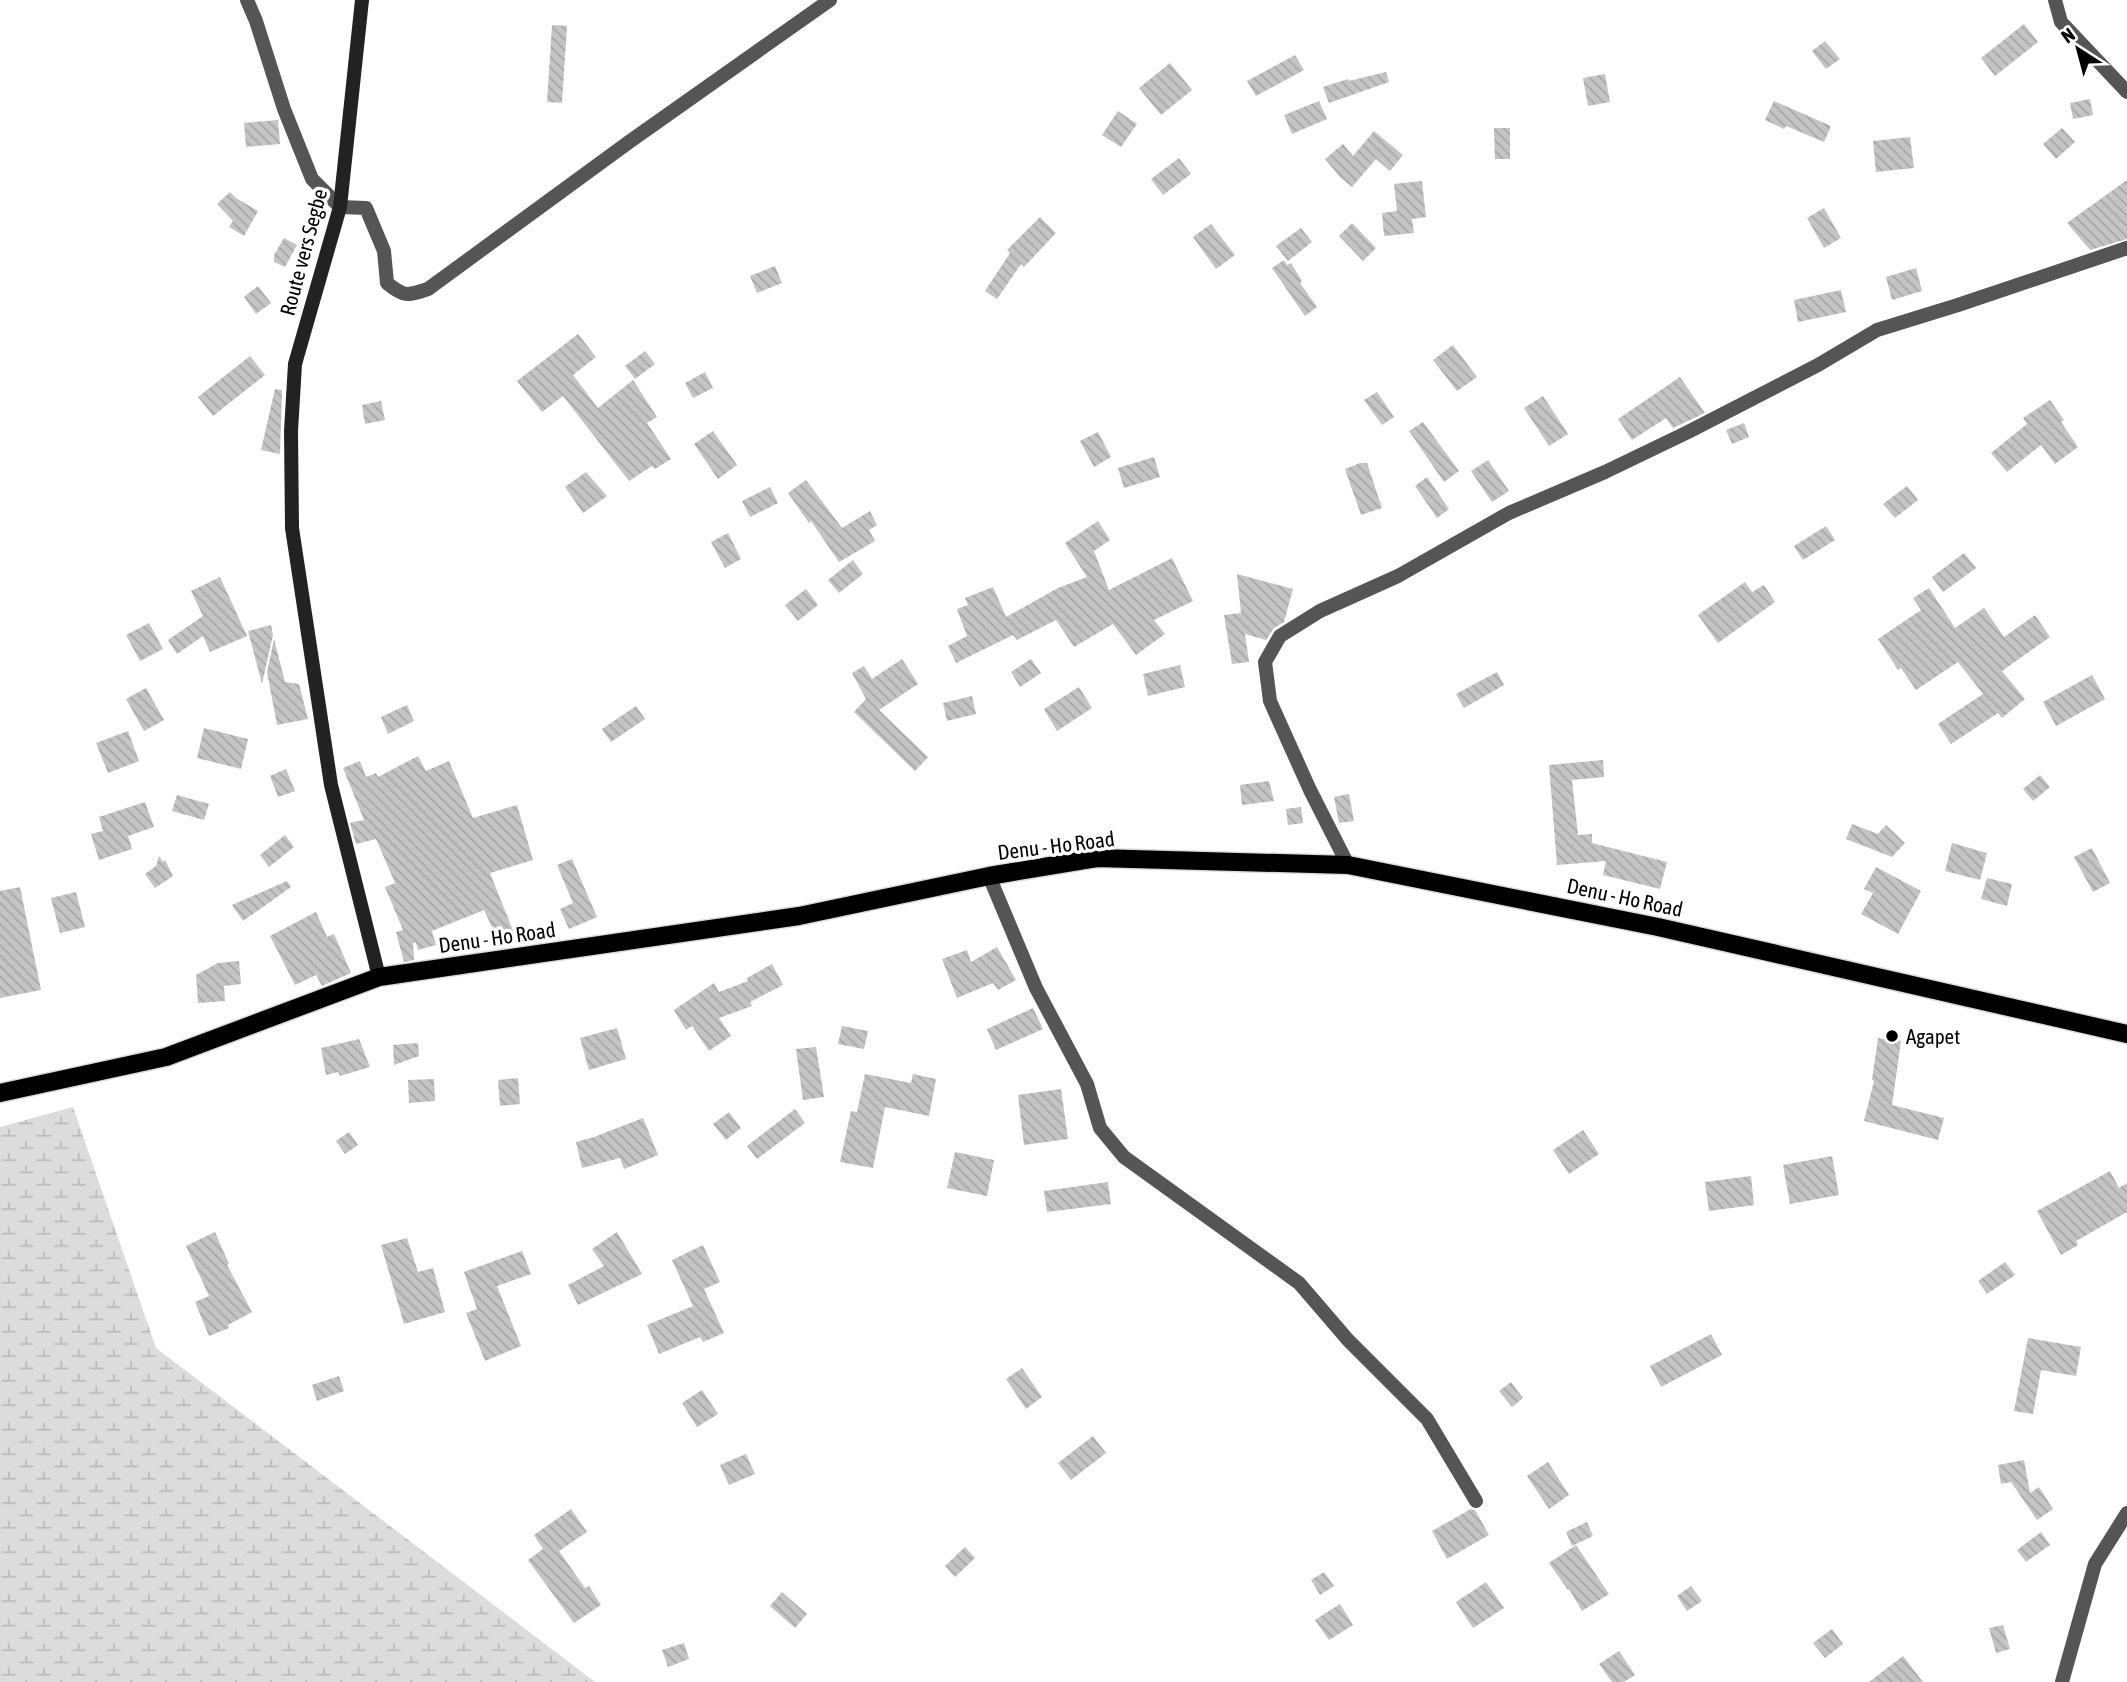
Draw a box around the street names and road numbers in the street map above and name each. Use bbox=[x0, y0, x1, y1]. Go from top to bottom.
street label: Route vers Segbe bbox=[275, 186, 331, 318]
street label: Denu - Ho Road bbox=[996, 826, 1116, 864]
street label: Denu - Ho Road bbox=[1565, 873, 1685, 921]
street label: Denu - Ho Road bbox=[437, 917, 557, 957]

